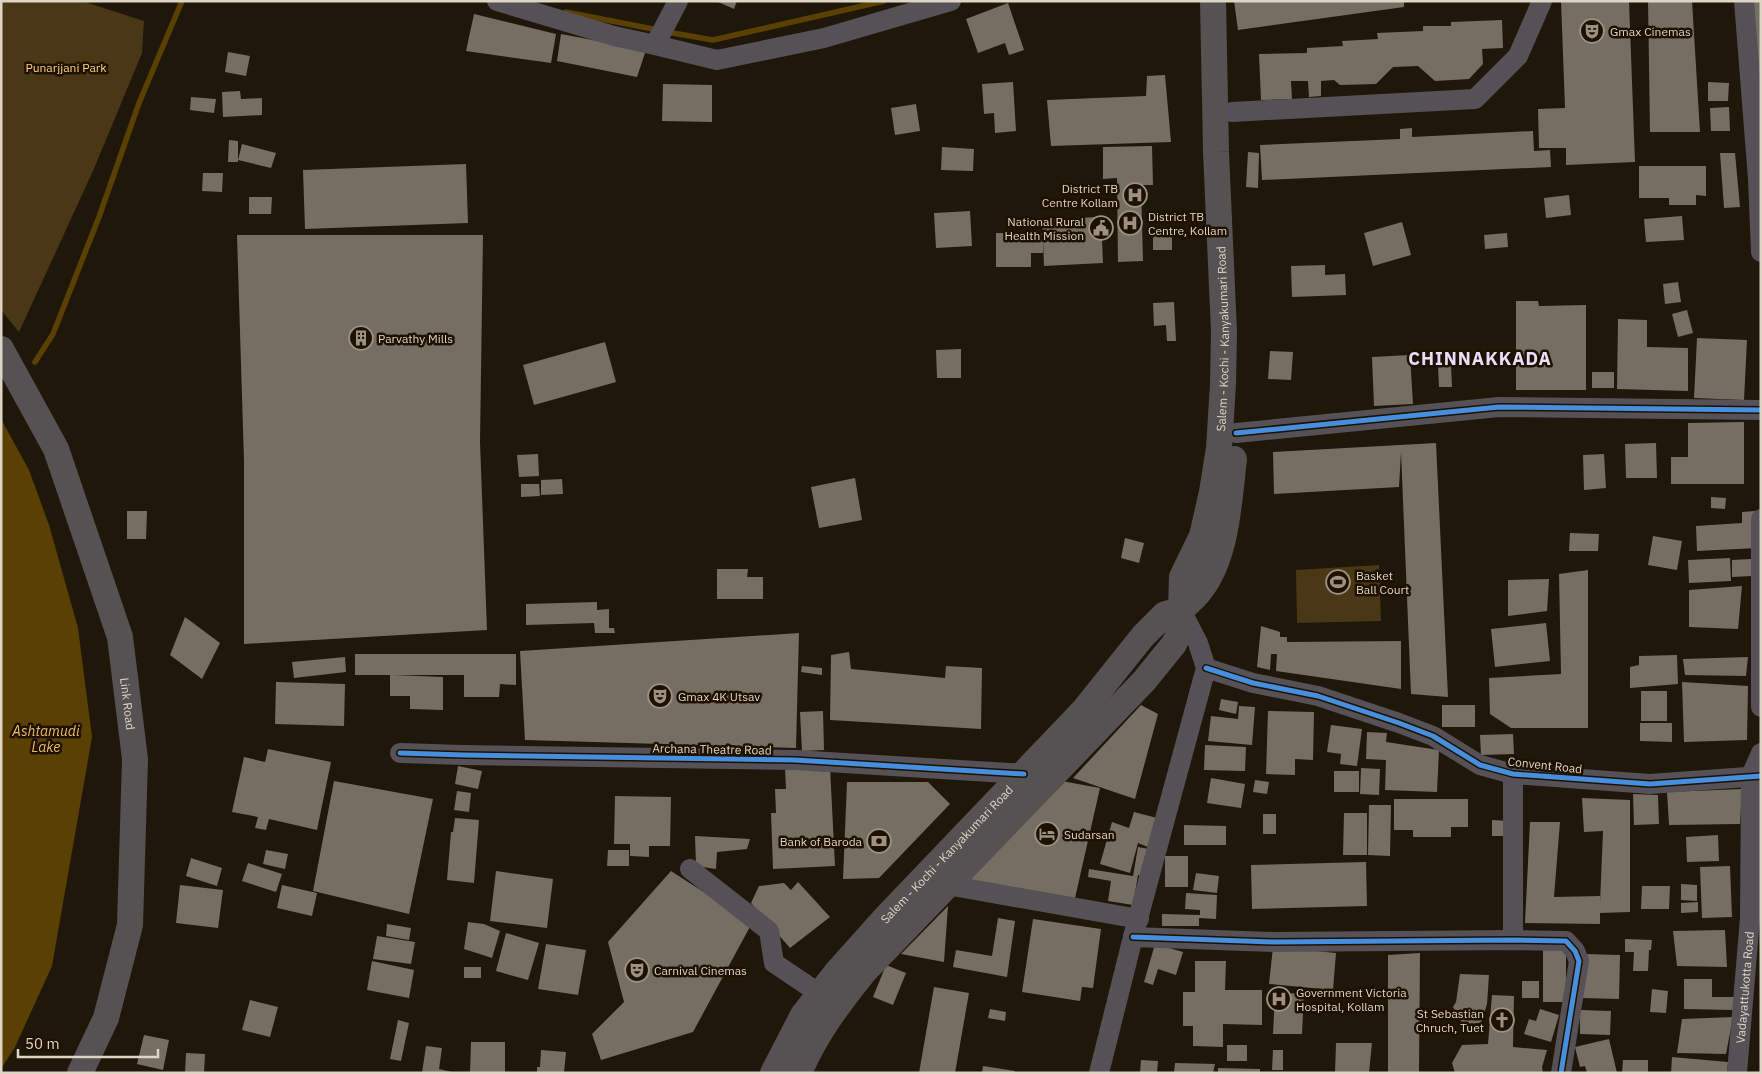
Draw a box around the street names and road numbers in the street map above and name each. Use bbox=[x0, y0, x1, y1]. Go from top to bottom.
street label: Salem - Kochi - Kanyakumari Road bbox=[1213, 246, 1232, 432]
street label: Link Road bbox=[118, 677, 139, 731]
street label: Archana Theatre Road bbox=[652, 740, 772, 758]
street label: Convent Road bbox=[1507, 754, 1583, 776]
street label: Salem - Kochi - Kanyakumari Road bbox=[877, 782, 1016, 926]
street label: Vadayattukotta Road bbox=[1732, 931, 1756, 1044]

